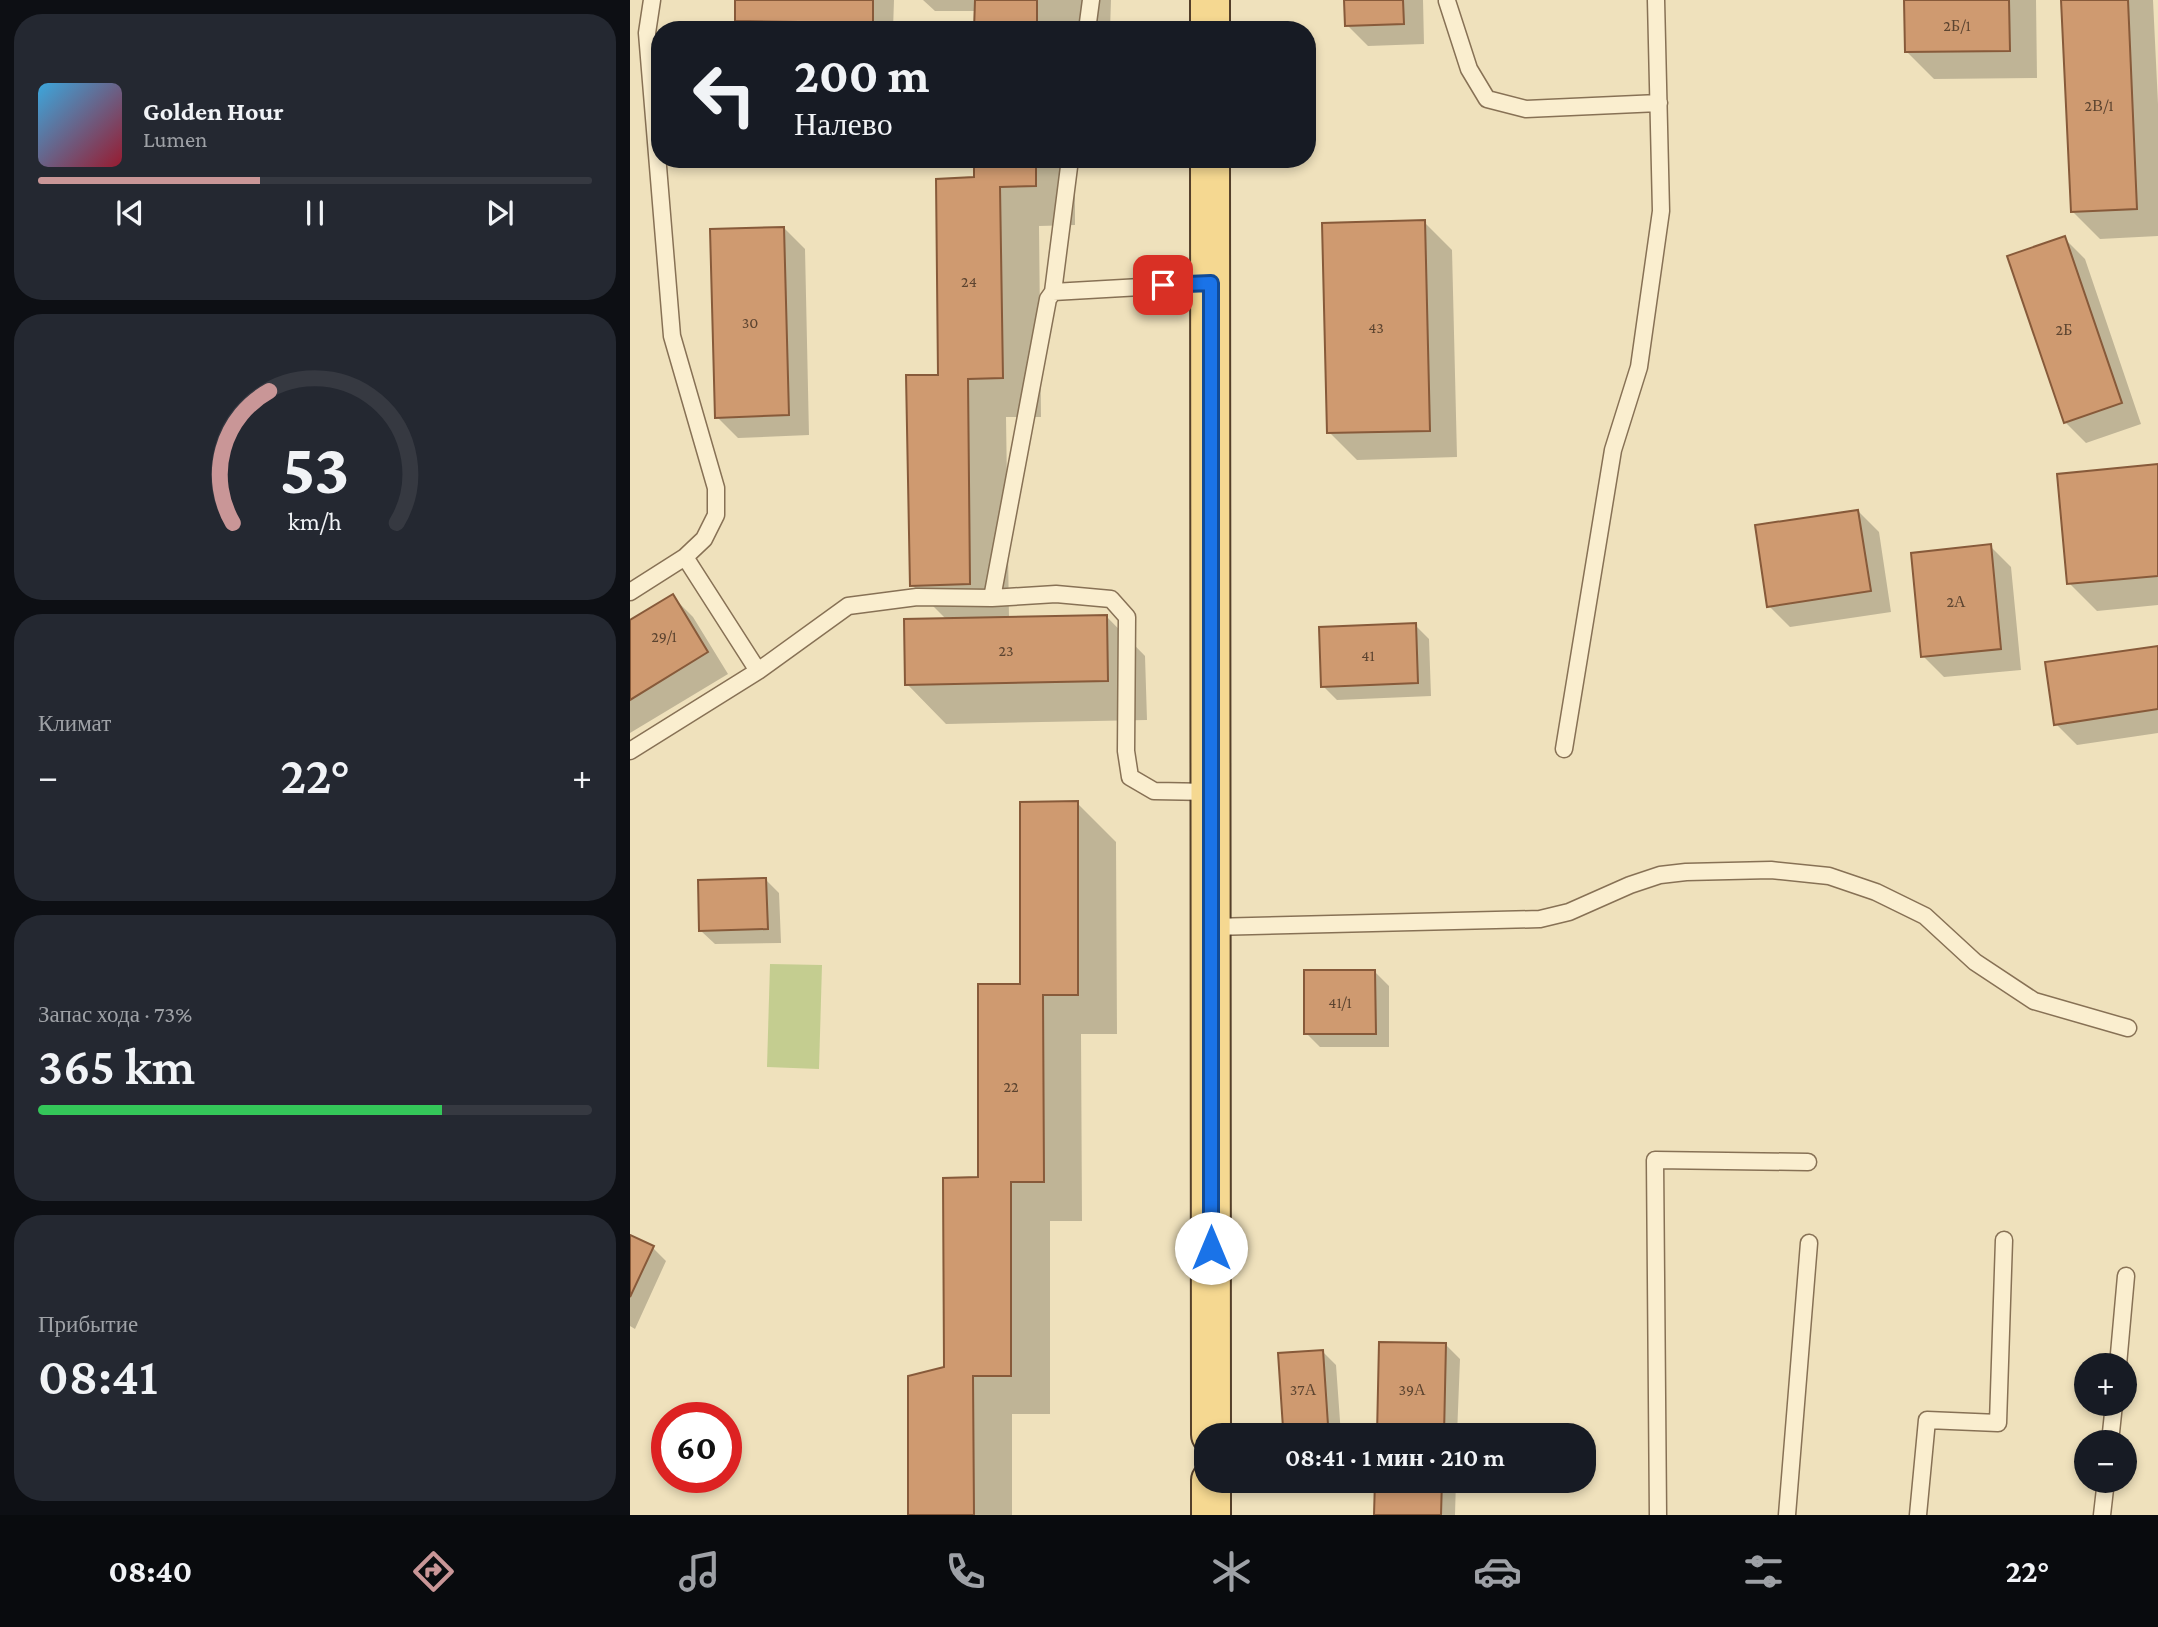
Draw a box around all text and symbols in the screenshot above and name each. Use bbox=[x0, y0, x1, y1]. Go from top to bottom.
house number: 2Б/1 bbox=[1943, 17, 1971, 34]
text: 200 m bbox=[794, 48, 929, 103]
icon: left bbox=[679, 49, 770, 140]
text: Golden Hour bbox=[143, 97, 284, 126]
house number: 2В/1 bbox=[2085, 97, 2113, 114]
text: Налево bbox=[794, 106, 893, 142]
text: Lumen bbox=[143, 126, 207, 152]
icon: previous bbox=[111, 194, 149, 232]
icon: pause bbox=[296, 194, 334, 232]
icon: next bbox=[481, 194, 519, 232]
pin bbox=[1133, 255, 1193, 315]
icon: arrive bbox=[1144, 266, 1182, 304]
house number: 24 bbox=[961, 273, 977, 290]
house number: 30 bbox=[742, 314, 758, 331]
house number: 43 bbox=[1368, 319, 1384, 336]
house number: 2Б bbox=[2056, 321, 2072, 338]
text: 53 bbox=[280, 429, 350, 510]
text: km/h bbox=[288, 508, 342, 535]
house number: 2А bbox=[1946, 593, 1966, 610]
house number: 29/1 bbox=[651, 628, 677, 645]
house number: 23 bbox=[998, 642, 1014, 659]
house number: 41 bbox=[1361, 647, 1375, 664]
text: Климат bbox=[38, 710, 111, 736]
text: 22° bbox=[280, 746, 350, 804]
text: − bbox=[38, 755, 58, 797]
text: + bbox=[572, 755, 592, 797]
house number: 41/1 bbox=[1328, 994, 1352, 1011]
text: Запас хода · 73% bbox=[38, 1001, 192, 1027]
text: 365 km bbox=[38, 1037, 195, 1095]
house number: 22 bbox=[1003, 1078, 1019, 1095]
position arrow bbox=[1174, 1211, 1248, 1285]
text: Прибытие bbox=[38, 1311, 138, 1337]
text: 08:41 bbox=[38, 1347, 158, 1405]
map controls bbox=[2074, 1353, 2137, 1493]
button: + bbox=[2074, 1353, 2137, 1416]
house number: 37А bbox=[1290, 1381, 1317, 1398]
house number: 39А bbox=[1398, 1381, 1426, 1398]
speed limit sign: 60 bbox=[651, 1402, 742, 1493]
button: − bbox=[2074, 1430, 2137, 1493]
text: 08:41 · 1 мин · 210 m bbox=[1285, 1443, 1505, 1472]
icon: directions bbox=[409, 1547, 458, 1596]
icon: music bbox=[675, 1547, 724, 1596]
icon: phone bbox=[941, 1547, 990, 1596]
icon: climate bbox=[1207, 1547, 1256, 1596]
icon: car bbox=[1473, 1547, 1522, 1596]
icon: filters bbox=[1739, 1547, 1788, 1596]
text: 08:40 bbox=[109, 1553, 192, 1589]
text: 22° bbox=[2005, 1553, 2049, 1589]

